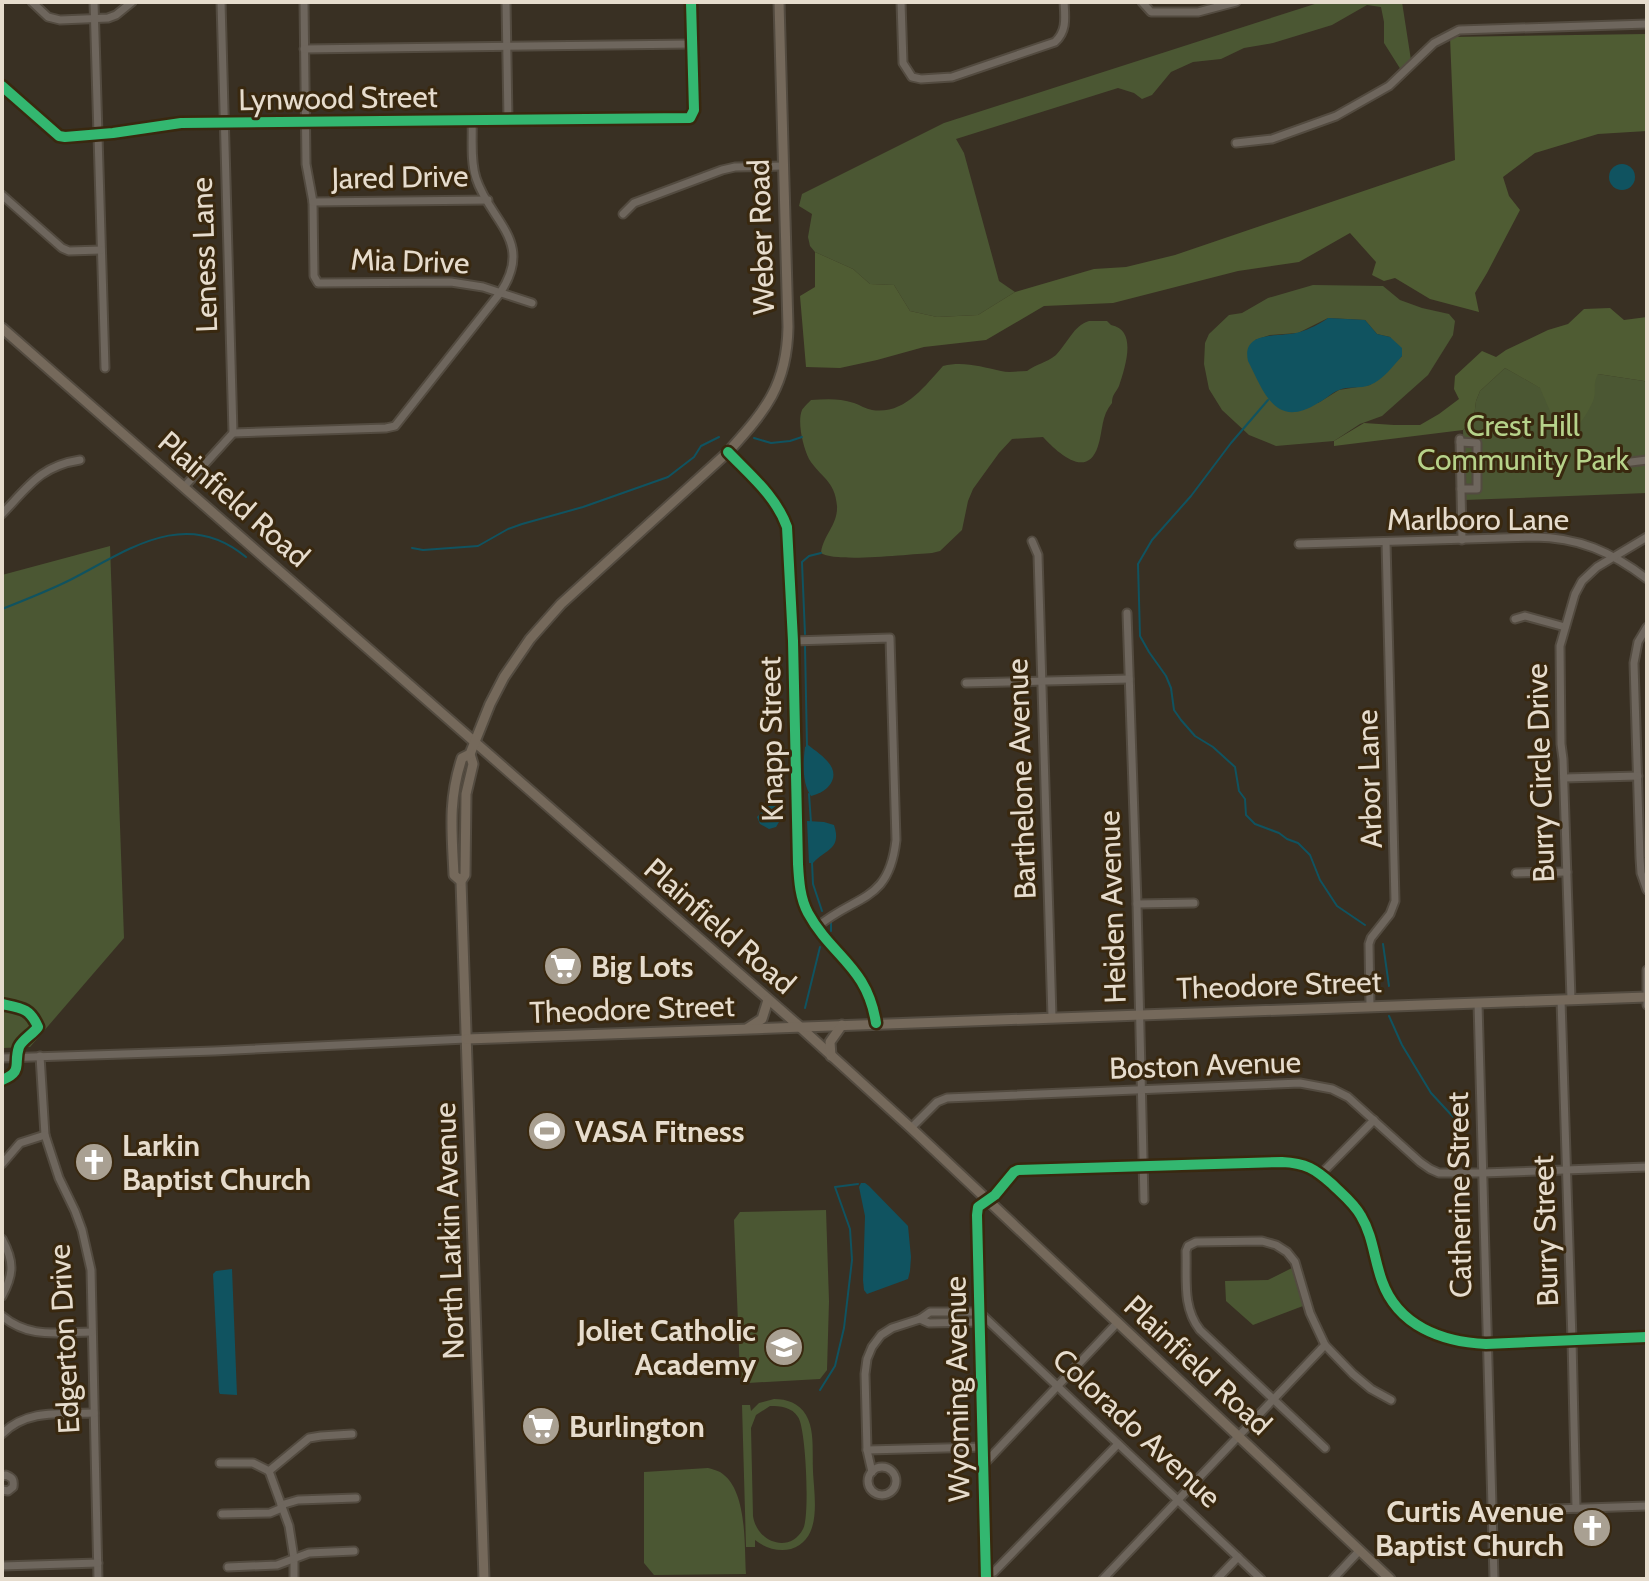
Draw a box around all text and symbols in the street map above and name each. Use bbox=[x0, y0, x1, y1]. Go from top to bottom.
street label: Lynwood Street bbox=[238, 78, 438, 118]
street label: Jared Drive bbox=[330, 157, 469, 197]
street label: Weber Road bbox=[740, 158, 782, 316]
street label: Leness Lane bbox=[183, 177, 225, 333]
street label: Mia Drive bbox=[350, 240, 470, 282]
park label: Crest Hill Community Park bbox=[1417, 407, 1630, 478]
street label: Plainfield Road bbox=[151, 423, 317, 575]
street label: Marlboro Lane bbox=[1387, 501, 1569, 538]
street label: Knapp Street bbox=[751, 656, 791, 822]
street label: Barthelone Avenue bbox=[998, 658, 1044, 900]
street label: Burry Circle Drive bbox=[1518, 663, 1562, 883]
street label: Arbor Lane bbox=[1348, 709, 1390, 849]
street label: Heiden Avenue bbox=[1090, 810, 1134, 1004]
street label: Plainfield Road bbox=[637, 850, 803, 1002]
supermarket icon: Big Lots bbox=[542, 945, 584, 987]
place label: Big Lots bbox=[591, 948, 693, 985]
street label: Theodore Street bbox=[1176, 963, 1382, 1007]
street label: Theodore Street bbox=[529, 987, 735, 1031]
street label: Boston Avenue bbox=[1108, 1043, 1302, 1087]
street label: Catherine Street bbox=[1439, 1092, 1479, 1298]
street label: North Larkin Avenue bbox=[426, 1102, 472, 1360]
sports icon: VASA Fitness bbox=[526, 1110, 568, 1152]
place label: VASA Fitness bbox=[575, 1113, 744, 1150]
place label: Larkin Baptist Church bbox=[122, 1127, 311, 1198]
church icon: Larkin Baptist Church bbox=[73, 1141, 115, 1183]
street label: Burry Street bbox=[1524, 1155, 1566, 1307]
street label: Edgerton Drive bbox=[41, 1243, 87, 1435]
street label: Wyoming Avenue bbox=[937, 1276, 977, 1502]
street label: Plainfield Road bbox=[1116, 1287, 1280, 1443]
place label: Joliet Catholic Academy bbox=[577, 1312, 757, 1383]
school or university icon: Joliet Catholic Academy bbox=[763, 1326, 805, 1368]
street label: Colorado Avenue bbox=[1045, 1341, 1229, 1515]
supermarket icon: Burlington bbox=[520, 1405, 562, 1447]
place label: Burlington bbox=[569, 1408, 705, 1445]
place label: Curtis Avenue Baptist Church bbox=[1375, 1493, 1564, 1564]
church icon: Curtis Avenue Baptist Church bbox=[1571, 1507, 1613, 1549]

